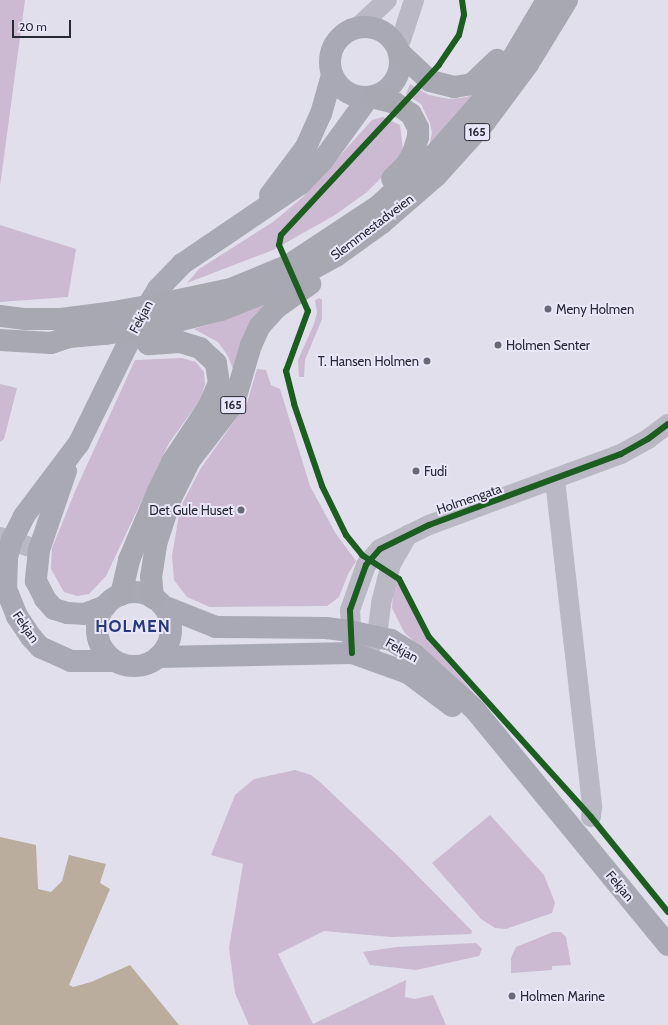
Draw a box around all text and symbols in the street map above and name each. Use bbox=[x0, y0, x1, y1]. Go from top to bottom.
scale bar bbox=[14, 12, 73, 38]
text: 20 m bbox=[19, 19, 47, 34]
road number: 165 bbox=[464, 122, 490, 142]
street label: Slemmestadveien bbox=[328, 191, 416, 263]
street label: Fekjan bbox=[126, 298, 156, 336]
place label: Meny Holmen bbox=[556, 301, 634, 317]
marker: Meny Holmen bbox=[543, 304, 553, 314]
place label: Holmen Senter bbox=[506, 337, 590, 353]
marker: Holmen Senter bbox=[493, 340, 503, 350]
place label: T. Hansen Holmen bbox=[318, 353, 419, 369]
marker: T. Hansen Holmen bbox=[422, 356, 432, 366]
road number: 165 bbox=[220, 395, 246, 415]
place label: Fudi bbox=[424, 463, 447, 479]
marker: Fudi bbox=[411, 466, 421, 476]
street label: Holmengata bbox=[434, 481, 504, 517]
place label: Det Gule Huset bbox=[149, 502, 233, 518]
marker: Det Gule Huset bbox=[236, 505, 246, 515]
street label: Fekjan bbox=[10, 608, 42, 646]
district label: HOLMEN bbox=[95, 617, 171, 637]
street label: Fekjan bbox=[383, 635, 421, 665]
street label: Fekjan bbox=[603, 868, 637, 904]
place label: Holmen Marine bbox=[520, 988, 605, 1004]
marker: Holmen Marine bbox=[507, 991, 517, 1001]

